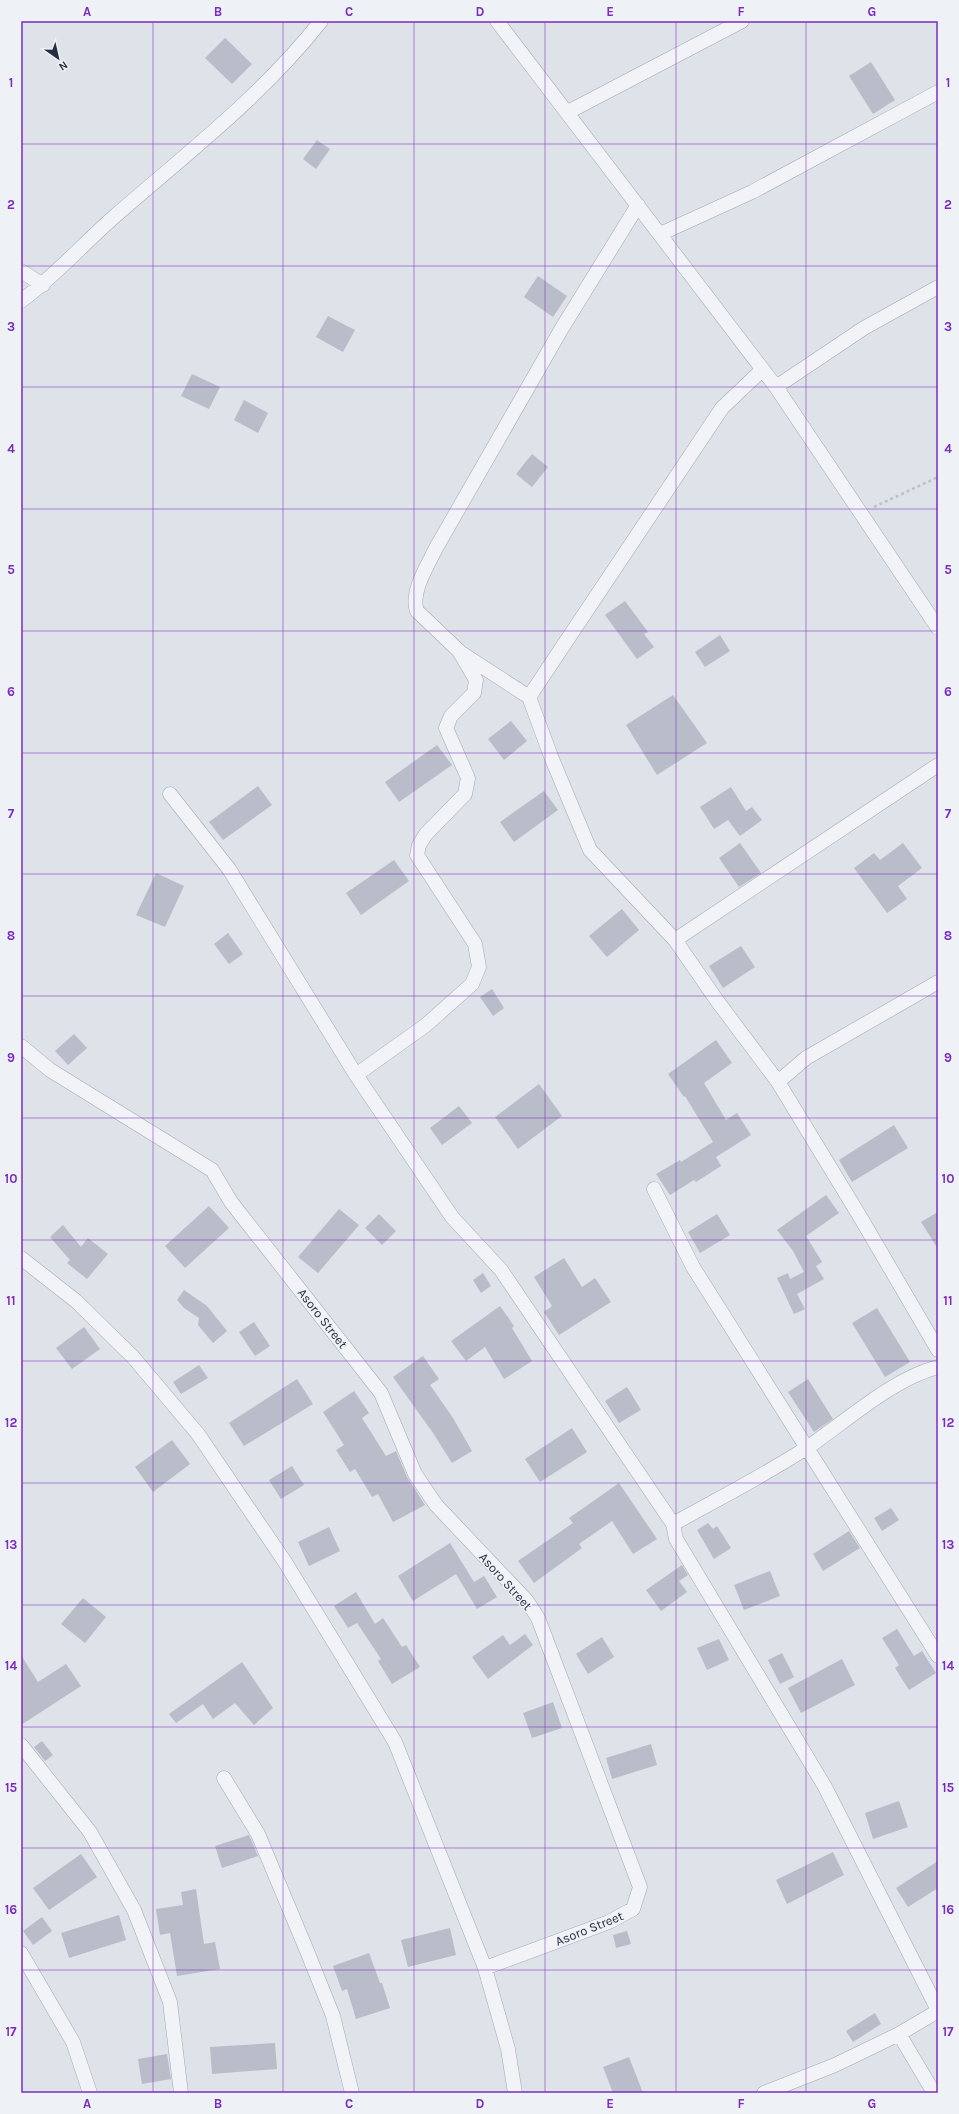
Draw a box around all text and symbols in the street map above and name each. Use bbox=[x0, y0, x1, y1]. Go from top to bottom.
text: A bbox=[83, 4, 91, 19]
text: B bbox=[214, 4, 222, 19]
text: C bbox=[345, 4, 353, 19]
text: D bbox=[476, 4, 485, 19]
text: E bbox=[606, 4, 614, 19]
text: F bbox=[737, 4, 745, 19]
text: G bbox=[868, 4, 876, 19]
north arrow bbox=[38, 38, 78, 78]
text: N bbox=[56, 58, 70, 73]
text: 1 bbox=[9, 75, 13, 90]
text: 1 bbox=[946, 75, 950, 90]
text: 2 bbox=[7, 197, 15, 212]
text: 2 bbox=[944, 197, 952, 212]
text: 3 bbox=[7, 319, 15, 334]
text: 3 bbox=[944, 319, 952, 334]
text: 4 bbox=[7, 441, 15, 456]
text: 4 bbox=[944, 441, 952, 456]
text: 5 bbox=[7, 562, 15, 577]
text: 5 bbox=[944, 562, 952, 577]
text: 6 bbox=[7, 684, 15, 699]
text: 6 bbox=[944, 684, 952, 699]
text: 7 bbox=[8, 806, 15, 821]
text: 7 bbox=[945, 806, 952, 821]
text: 8 bbox=[7, 928, 15, 943]
text: 8 bbox=[944, 928, 952, 943]
text: 9 bbox=[7, 1050, 15, 1065]
text: 9 bbox=[944, 1050, 952, 1065]
text: 10 bbox=[5, 1171, 17, 1186]
text: 10 bbox=[942, 1171, 954, 1186]
street label: Asoro Street bbox=[295, 1285, 351, 1351]
text: 11 bbox=[6, 1293, 16, 1308]
text: 11 bbox=[943, 1293, 953, 1308]
text: 12 bbox=[5, 1415, 17, 1430]
text: 12 bbox=[942, 1415, 954, 1430]
text: 13 bbox=[5, 1537, 17, 1552]
text: 13 bbox=[942, 1537, 954, 1552]
street label: Asoro Street bbox=[476, 1550, 535, 1613]
text: 14 bbox=[5, 1658, 17, 1673]
text: 14 bbox=[942, 1658, 954, 1673]
text: 15 bbox=[5, 1780, 18, 1795]
text: 15 bbox=[942, 1780, 955, 1795]
text: 16 bbox=[5, 1902, 17, 1917]
text: 16 bbox=[942, 1902, 954, 1917]
street label: Asoro Street bbox=[553, 1908, 625, 1949]
text: 17 bbox=[5, 2024, 17, 2039]
text: 17 bbox=[942, 2024, 954, 2039]
text: A bbox=[83, 2096, 91, 2111]
text: B bbox=[214, 2096, 222, 2111]
text: C bbox=[345, 2096, 353, 2111]
text: D bbox=[476, 2096, 485, 2111]
text: E bbox=[606, 2096, 614, 2111]
text: F bbox=[737, 2096, 745, 2111]
text: G bbox=[868, 2096, 876, 2111]

